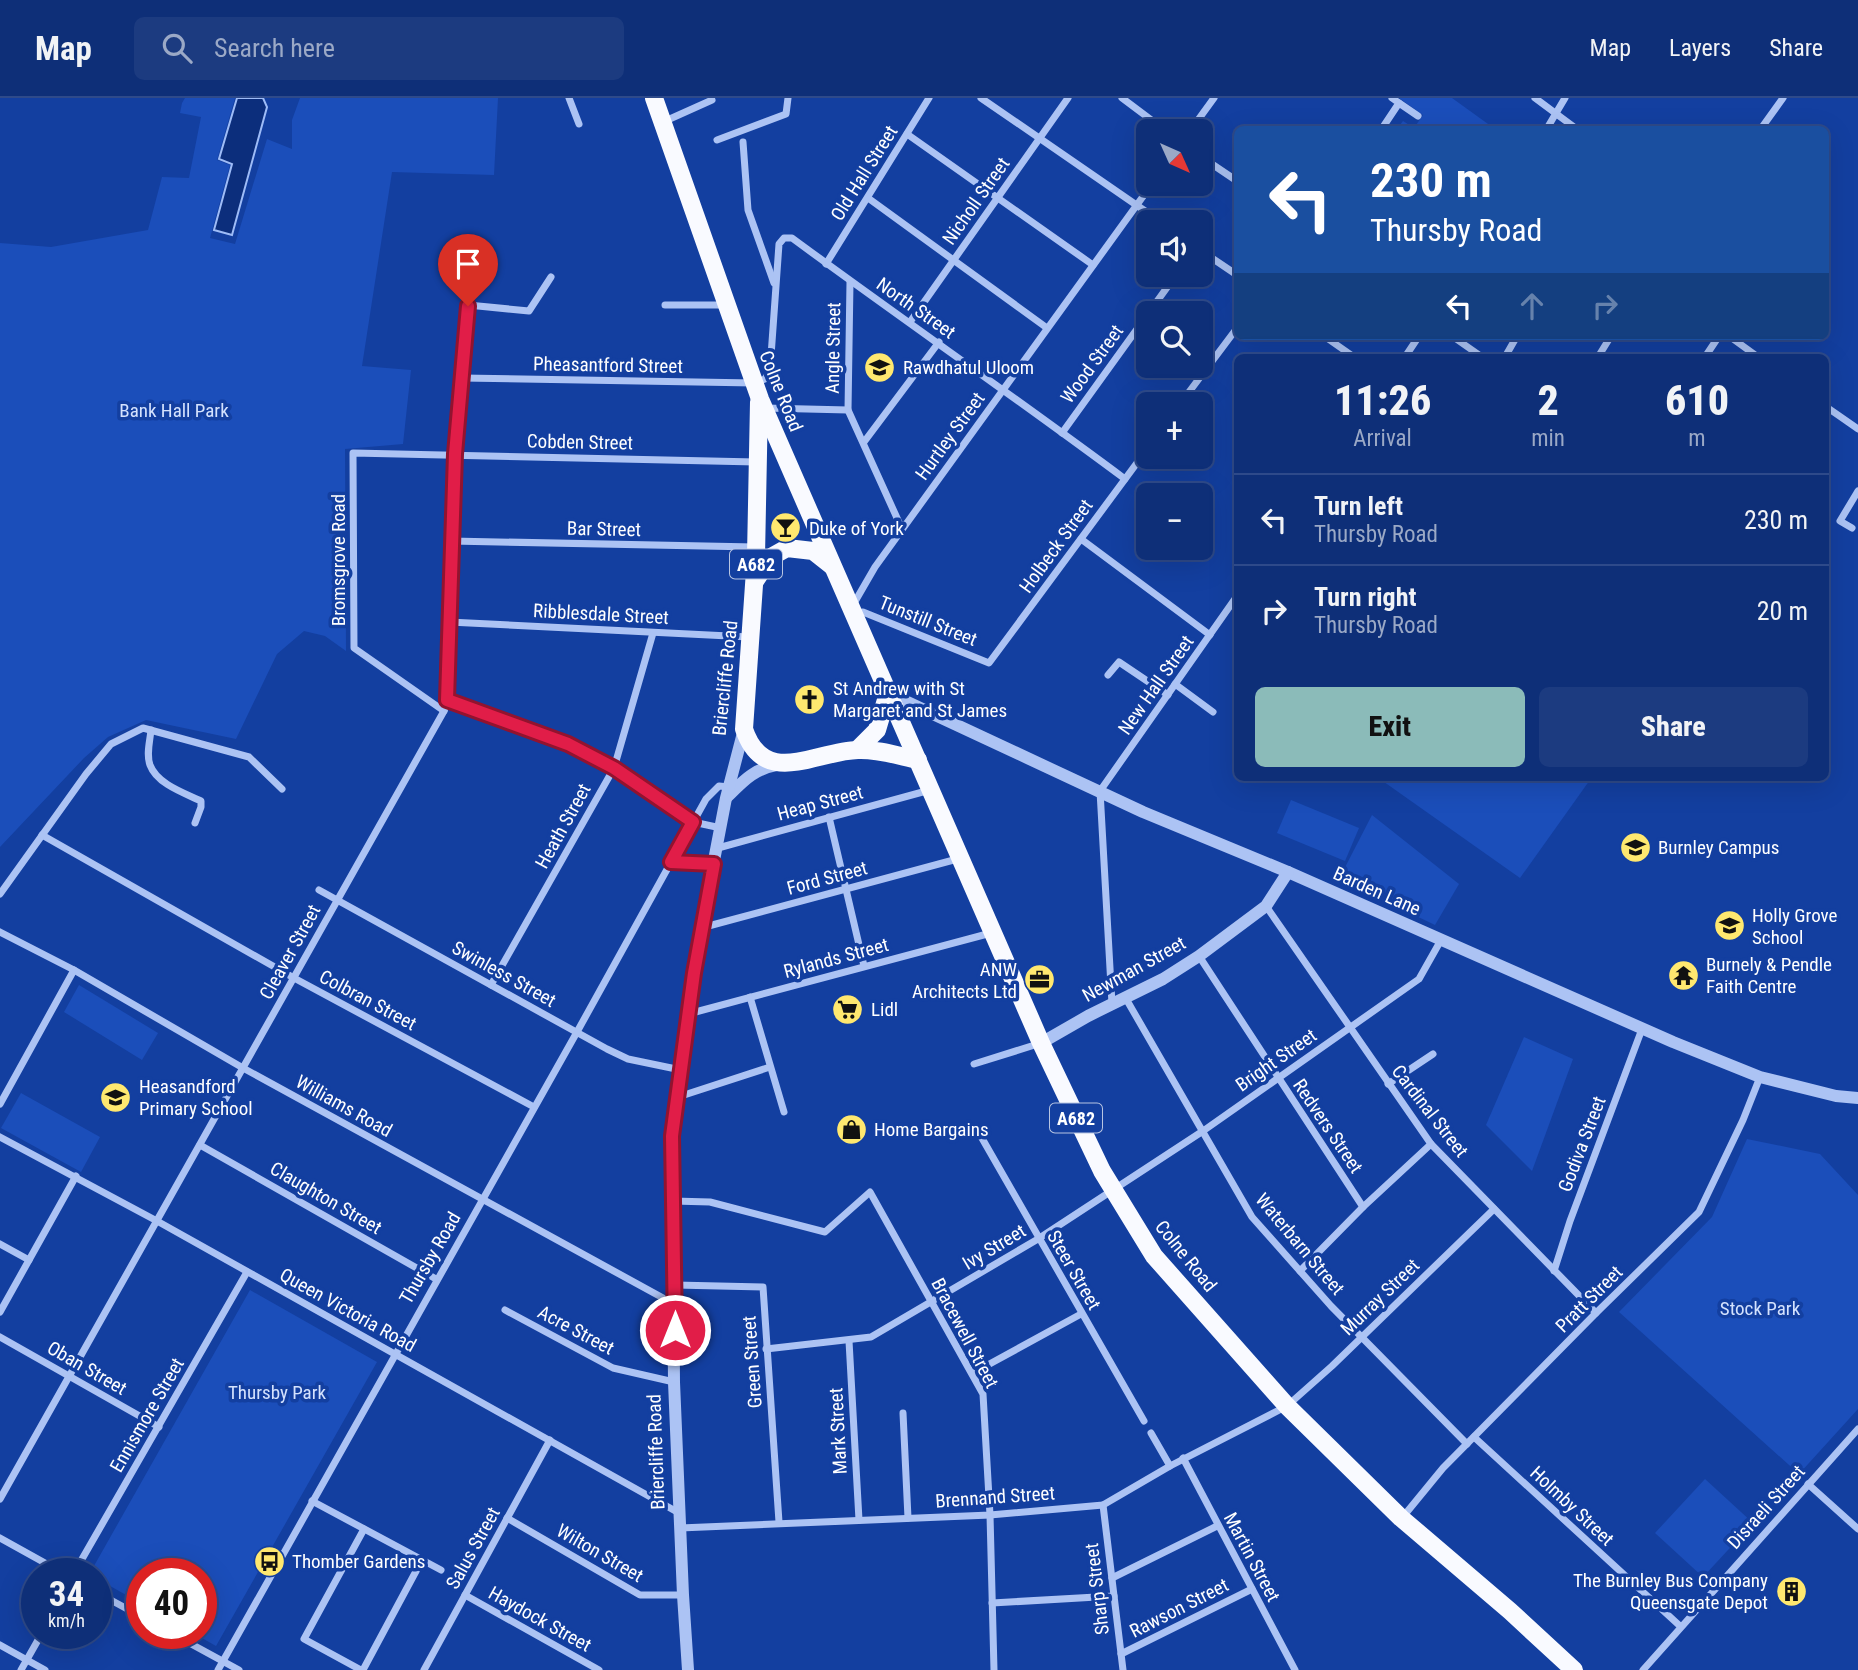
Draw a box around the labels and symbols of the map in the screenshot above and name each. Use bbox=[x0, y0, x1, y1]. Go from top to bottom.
north arrow bbox=[1136, 119, 1213, 196]
street label: Old Hall Street bbox=[826, 121, 902, 225]
street label: Nicholl Street bbox=[938, 153, 1014, 249]
pin bbox=[438, 234, 498, 306]
street label: North Street bbox=[872, 272, 960, 344]
street label: Angle Street bbox=[821, 302, 845, 394]
street label: Wood Street bbox=[1056, 320, 1128, 408]
street label: Colne Road bbox=[754, 347, 808, 435]
school or university icon: Rawdhatul Uloom bbox=[863, 350, 897, 384]
street label: Pheasantford Street bbox=[533, 352, 683, 378]
place label: Rawdhatul Uloom bbox=[903, 356, 1034, 379]
street label: Hurtley Street bbox=[910, 388, 990, 484]
park label: Bank Hall Park bbox=[119, 399, 229, 422]
street label: Cobden Street bbox=[527, 430, 633, 454]
street label: Bromsgrove Road bbox=[327, 494, 350, 626]
street label: Holbeck Street bbox=[1014, 495, 1098, 597]
bar icon: Duke of York bbox=[769, 511, 803, 545]
street label: Bar Street bbox=[567, 517, 641, 541]
place label: Duke of York bbox=[809, 517, 904, 540]
road number: A682 bbox=[730, 550, 782, 578]
street label: Tunstill Street bbox=[876, 591, 980, 651]
street label: Ribblesdale Street bbox=[533, 599, 669, 629]
street label: Briercliffe Road bbox=[708, 619, 742, 737]
street label: New Hall Street bbox=[1113, 631, 1199, 739]
place label: St Andrew with St Margaret and St James bbox=[833, 677, 1007, 722]
church icon: St Andrew with St Margaret and St James bbox=[793, 682, 827, 716]
street label: Heath Street bbox=[530, 780, 596, 872]
street label: Heap Street bbox=[775, 780, 865, 826]
school or university icon: Burnley Campus bbox=[1618, 830, 1652, 864]
place label: Burnley Campus bbox=[1658, 836, 1779, 859]
street label: Ford Street bbox=[784, 856, 870, 900]
street label: Barden Lane bbox=[1330, 862, 1424, 921]
street label: Cleaver Street bbox=[255, 901, 325, 1003]
place label: Holly Grove School bbox=[1752, 904, 1838, 949]
school or university icon: Holly Grove School bbox=[1712, 909, 1746, 943]
street label: Newman Street bbox=[1078, 931, 1190, 1007]
street label: Rylands Street bbox=[781, 933, 891, 983]
street label: Swinless Street bbox=[448, 936, 560, 1012]
place label: Burnely & Pendle Faith Centre bbox=[1706, 953, 1832, 998]
place label: ANW Architects Ltd bbox=[912, 958, 1017, 1003]
temple icon: Burnely & Pendle Faith Centre bbox=[1666, 958, 1700, 992]
office icon: ANW Architects Ltd bbox=[1023, 963, 1057, 997]
street label: Colbran Street bbox=[316, 965, 420, 1035]
supermarket icon: Lidl bbox=[831, 992, 865, 1026]
place label: Lidl bbox=[871, 998, 898, 1021]
street label: Bright Street bbox=[1231, 1024, 1321, 1096]
street label: Cardinal Street bbox=[1387, 1060, 1473, 1162]
street label: Williams Road bbox=[292, 1070, 396, 1142]
place label: Heasandford Primary School bbox=[139, 1075, 253, 1120]
street label: Redvers Street bbox=[1288, 1075, 1368, 1177]
school or university icon: Heasandford Primary School bbox=[99, 1080, 133, 1114]
street label: Godiva Street bbox=[1553, 1093, 1611, 1195]
road number: A682 bbox=[1050, 1104, 1102, 1133]
shop icon: Home Bargains bbox=[834, 1112, 868, 1146]
place label: Home Bargains bbox=[874, 1118, 989, 1141]
street label: Claughton Street bbox=[266, 1157, 386, 1239]
street label: Waterbarn Street bbox=[1251, 1188, 1349, 1300]
street label: Thursby Road bbox=[394, 1208, 466, 1308]
street label: Colne Road bbox=[1150, 1216, 1222, 1296]
street label: Ivy Street bbox=[958, 1219, 1030, 1275]
street label: Steer Street bbox=[1042, 1226, 1106, 1314]
street label: Murray Street bbox=[1336, 1254, 1424, 1340]
street label: Pratt Street bbox=[1551, 1261, 1627, 1337]
street label: Queen Victoria Road bbox=[276, 1263, 420, 1357]
street label: Bracewell Street bbox=[926, 1274, 1004, 1392]
position arrow bbox=[638, 1293, 712, 1367]
park label: Stock Park bbox=[1720, 1297, 1801, 1320]
street label: Acre Street bbox=[534, 1300, 618, 1360]
street label: Green Street bbox=[737, 1315, 767, 1409]
street label: Oban Street bbox=[43, 1336, 131, 1400]
street label: Ennismore Street bbox=[105, 1354, 189, 1476]
park label: Thursby Park bbox=[228, 1381, 326, 1404]
street label: Mark Street bbox=[824, 1387, 852, 1475]
street label: Briercliffe Road bbox=[642, 1394, 670, 1510]
street label: Disraeli Street bbox=[1722, 1460, 1810, 1554]
street label: Holmby Street bbox=[1525, 1461, 1619, 1551]
street label: Brennand Street bbox=[934, 1481, 1056, 1513]
street label: Salus Street bbox=[441, 1503, 505, 1593]
street label: Martin Street bbox=[1219, 1508, 1285, 1606]
street label: Wilton Street bbox=[553, 1519, 647, 1587]
street label: Sharp Street bbox=[1080, 1542, 1114, 1636]
bus stop icon: Thomber Gardens bbox=[252, 1544, 286, 1578]
place label: Thomber Gardens bbox=[292, 1550, 425, 1573]
speed limit sign: 40 bbox=[126, 1558, 217, 1649]
place label: The Burnley Bus Company Queensgate Depot bbox=[1573, 1569, 1768, 1614]
street label: Rawson Street bbox=[1126, 1573, 1232, 1643]
building icon: The Burnley Bus Company Queensgate Depot bbox=[1774, 1574, 1808, 1608]
street label: Haydock Street bbox=[485, 1581, 595, 1657]

